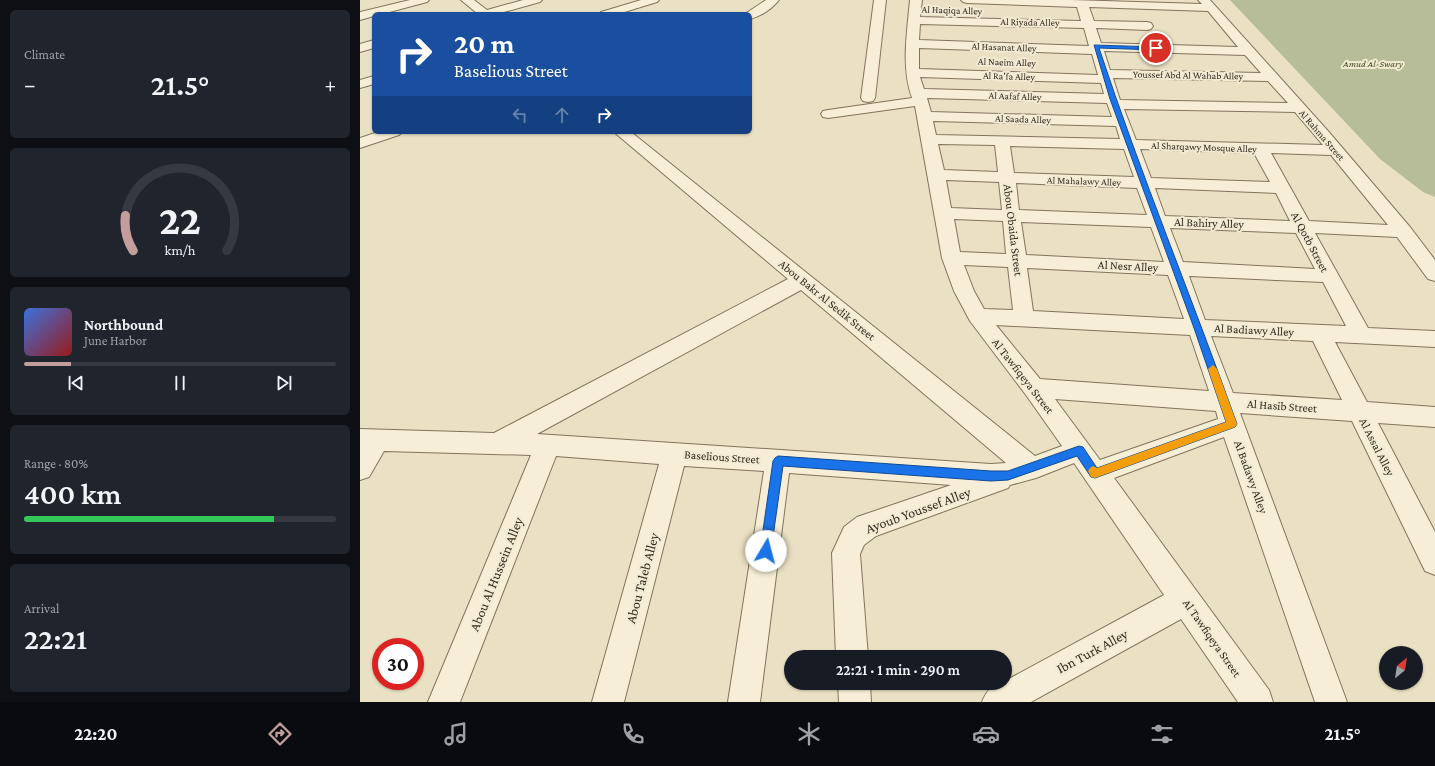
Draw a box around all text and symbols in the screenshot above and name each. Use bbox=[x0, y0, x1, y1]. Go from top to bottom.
street label: Al Haqiqa Alley bbox=[921, 3, 983, 17]
street label: Al Riyada Alley bbox=[1000, 16, 1060, 28]
icon: right bbox=[388, 28, 440, 80]
text: 20 m bbox=[454, 28, 514, 59]
pin bbox=[1139, 31, 1173, 65]
icon: arrive bbox=[1145, 37, 1167, 59]
street label: Al Hasanat Alley bbox=[971, 40, 1037, 54]
text: Climate bbox=[24, 47, 65, 62]
street label: Al Naeim Alley bbox=[978, 55, 1037, 69]
park label: Amud Al-Swary bbox=[1342, 58, 1403, 69]
text: Baselious Street bbox=[454, 61, 568, 81]
text: 21.5° bbox=[151, 68, 209, 101]
street label: Youssef Abd Al Wahab Alley bbox=[1133, 69, 1244, 81]
street label: Al Ra'fa Alley bbox=[983, 70, 1036, 82]
text: − bbox=[24, 72, 36, 97]
text: + bbox=[324, 72, 336, 97]
street label: Al Aafaf Alley bbox=[988, 90, 1042, 102]
icon: left bbox=[509, 104, 531, 126]
icon: ahead bbox=[551, 104, 573, 126]
icon: right bbox=[593, 104, 615, 126]
street label: Al Rahma Street bbox=[1297, 107, 1347, 163]
street label: Al Saada Alley bbox=[995, 113, 1051, 125]
street label: Al Sharqawy Mosque Alley bbox=[1151, 140, 1257, 154]
street label: Al Mahalawy Alley bbox=[1047, 174, 1122, 188]
street label: Abou Obaida Street bbox=[1000, 183, 1026, 278]
text: 22 bbox=[159, 196, 201, 242]
street label: Al Qotb Street bbox=[1288, 209, 1332, 276]
street label: Al Bahiry Alley bbox=[1174, 215, 1245, 231]
text: km/h bbox=[165, 241, 196, 257]
street label: Abou Bakr Al Sedik Street bbox=[776, 257, 879, 344]
street label: Al Nesr Alley bbox=[1097, 257, 1159, 275]
text: Northbound bbox=[84, 317, 163, 333]
street label: Al Badiawy Alley bbox=[1214, 321, 1295, 339]
text: June Harbor bbox=[84, 333, 147, 348]
street label: Al Tawfiqeya Street bbox=[989, 335, 1057, 417]
icon: previous bbox=[65, 372, 87, 394]
icon: pause bbox=[169, 372, 191, 394]
icon: next bbox=[273, 372, 295, 394]
street label: Al Hasib Street bbox=[1247, 397, 1318, 415]
street label: Al Assal Alley bbox=[1356, 416, 1398, 479]
street label: Al Badawy Alley bbox=[1231, 439, 1271, 516]
street label: Baselious Street bbox=[684, 447, 761, 467]
text: Range · 80% bbox=[24, 456, 88, 471]
text: 400 km bbox=[24, 477, 122, 510]
street label: Ayoub Youssef Alley bbox=[863, 483, 973, 536]
street label: Abou Al Hussein Alley bbox=[466, 514, 526, 633]
street label: Abou Taleb Alley bbox=[622, 530, 662, 625]
position arrow bbox=[745, 530, 787, 572]
street label: Al Tawfiqeya Street bbox=[1180, 596, 1245, 680]
text: Arrival bbox=[24, 601, 59, 616]
text: 22:21 bbox=[24, 622, 87, 655]
street label: Ibn Turk Alley bbox=[1054, 625, 1131, 677]
speed limit sign: 30 bbox=[372, 638, 424, 690]
north arrow bbox=[1379, 646, 1423, 690]
map controls bbox=[1379, 646, 1423, 690]
text: 22:21 · 1 min · 290 m bbox=[836, 662, 960, 678]
icon: directions bbox=[266, 720, 294, 748]
icon: music bbox=[442, 720, 470, 748]
icon: phone bbox=[619, 720, 647, 748]
icon: climate bbox=[795, 720, 823, 748]
icon: car bbox=[972, 720, 1000, 748]
icon: filters bbox=[1148, 720, 1176, 748]
text: 22:20 bbox=[74, 724, 117, 744]
text: 21.5° bbox=[1324, 724, 1361, 744]

